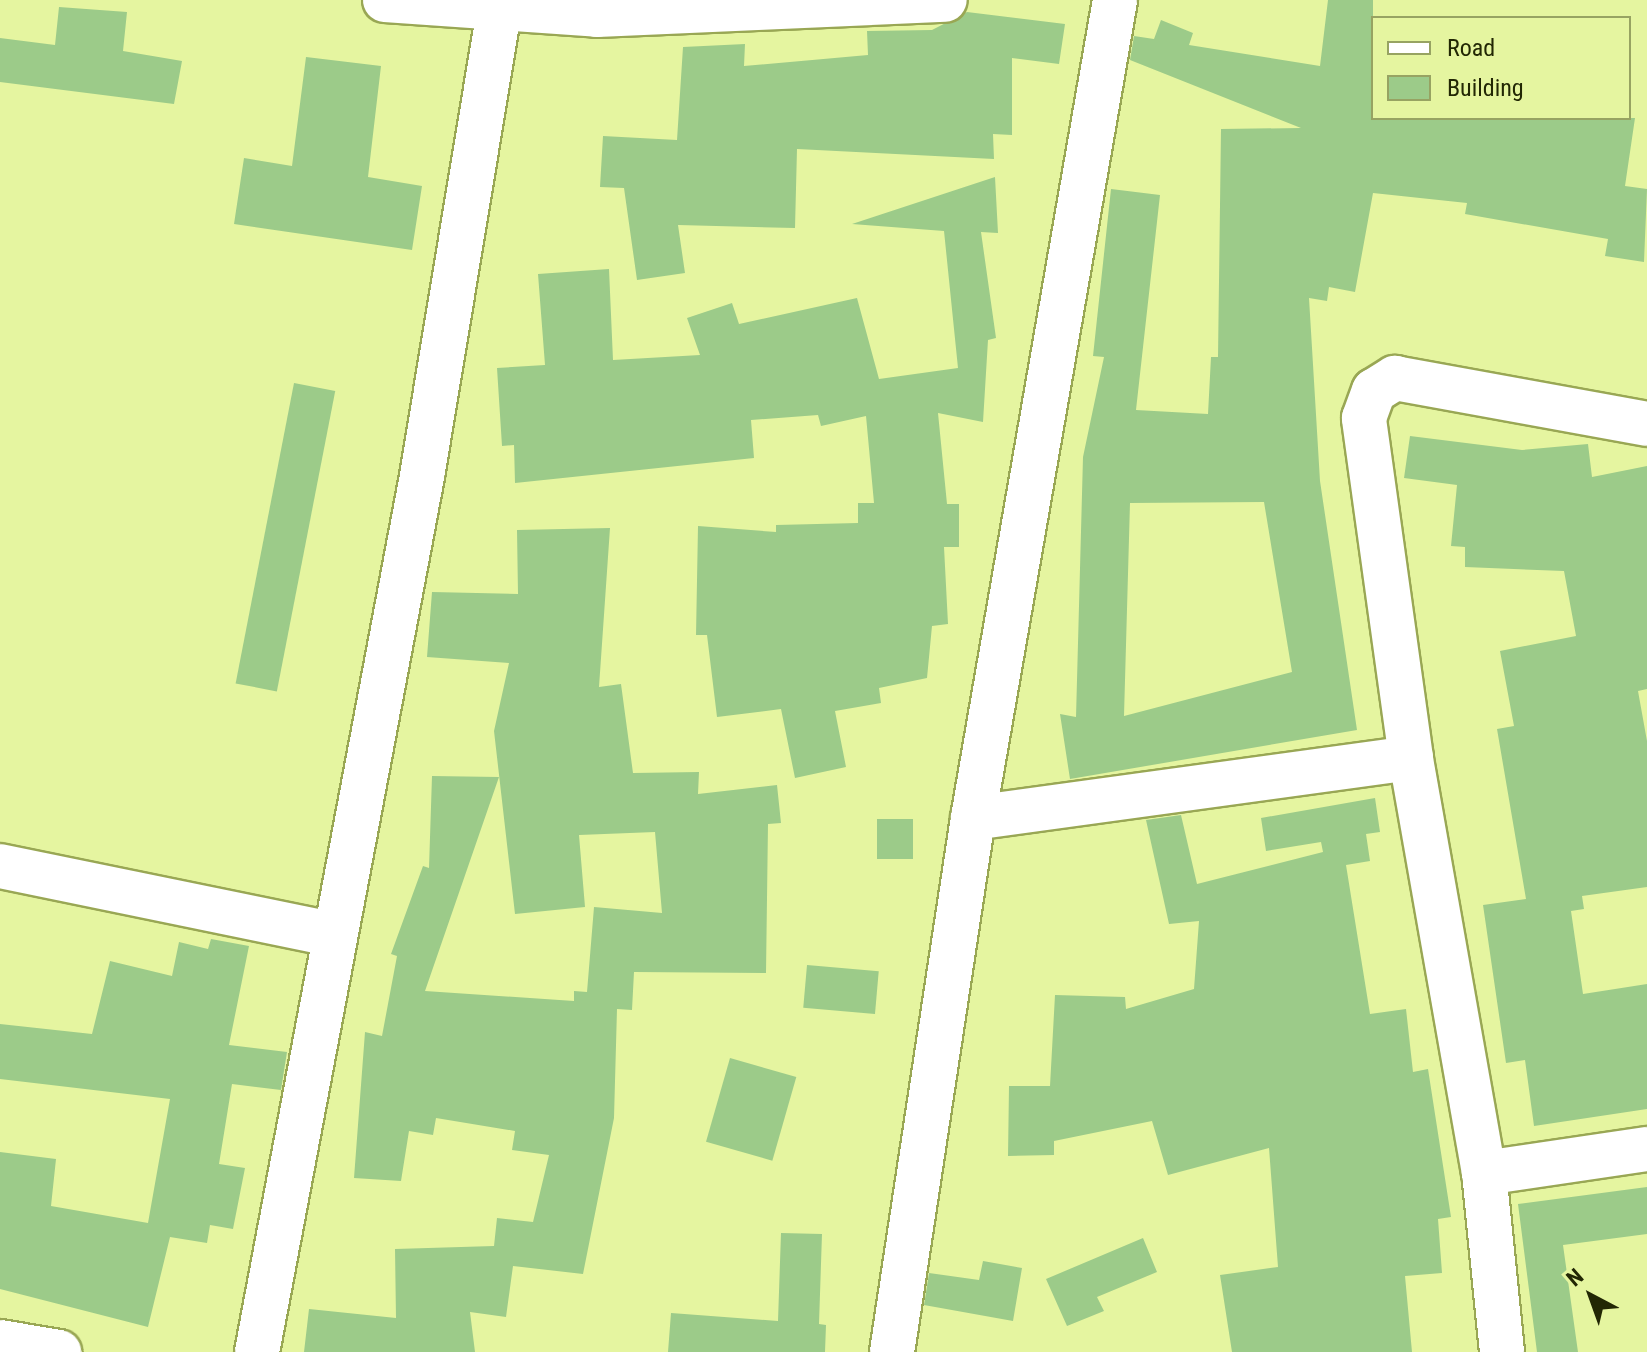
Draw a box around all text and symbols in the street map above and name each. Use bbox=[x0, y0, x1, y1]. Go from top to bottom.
legend bbox=[1371, 16, 1631, 120]
text: Road bbox=[1447, 34, 1495, 62]
text: Building bbox=[1447, 74, 1524, 102]
north arrow bbox=[1551, 1256, 1631, 1336]
text: N bbox=[1562, 1264, 1588, 1291]

